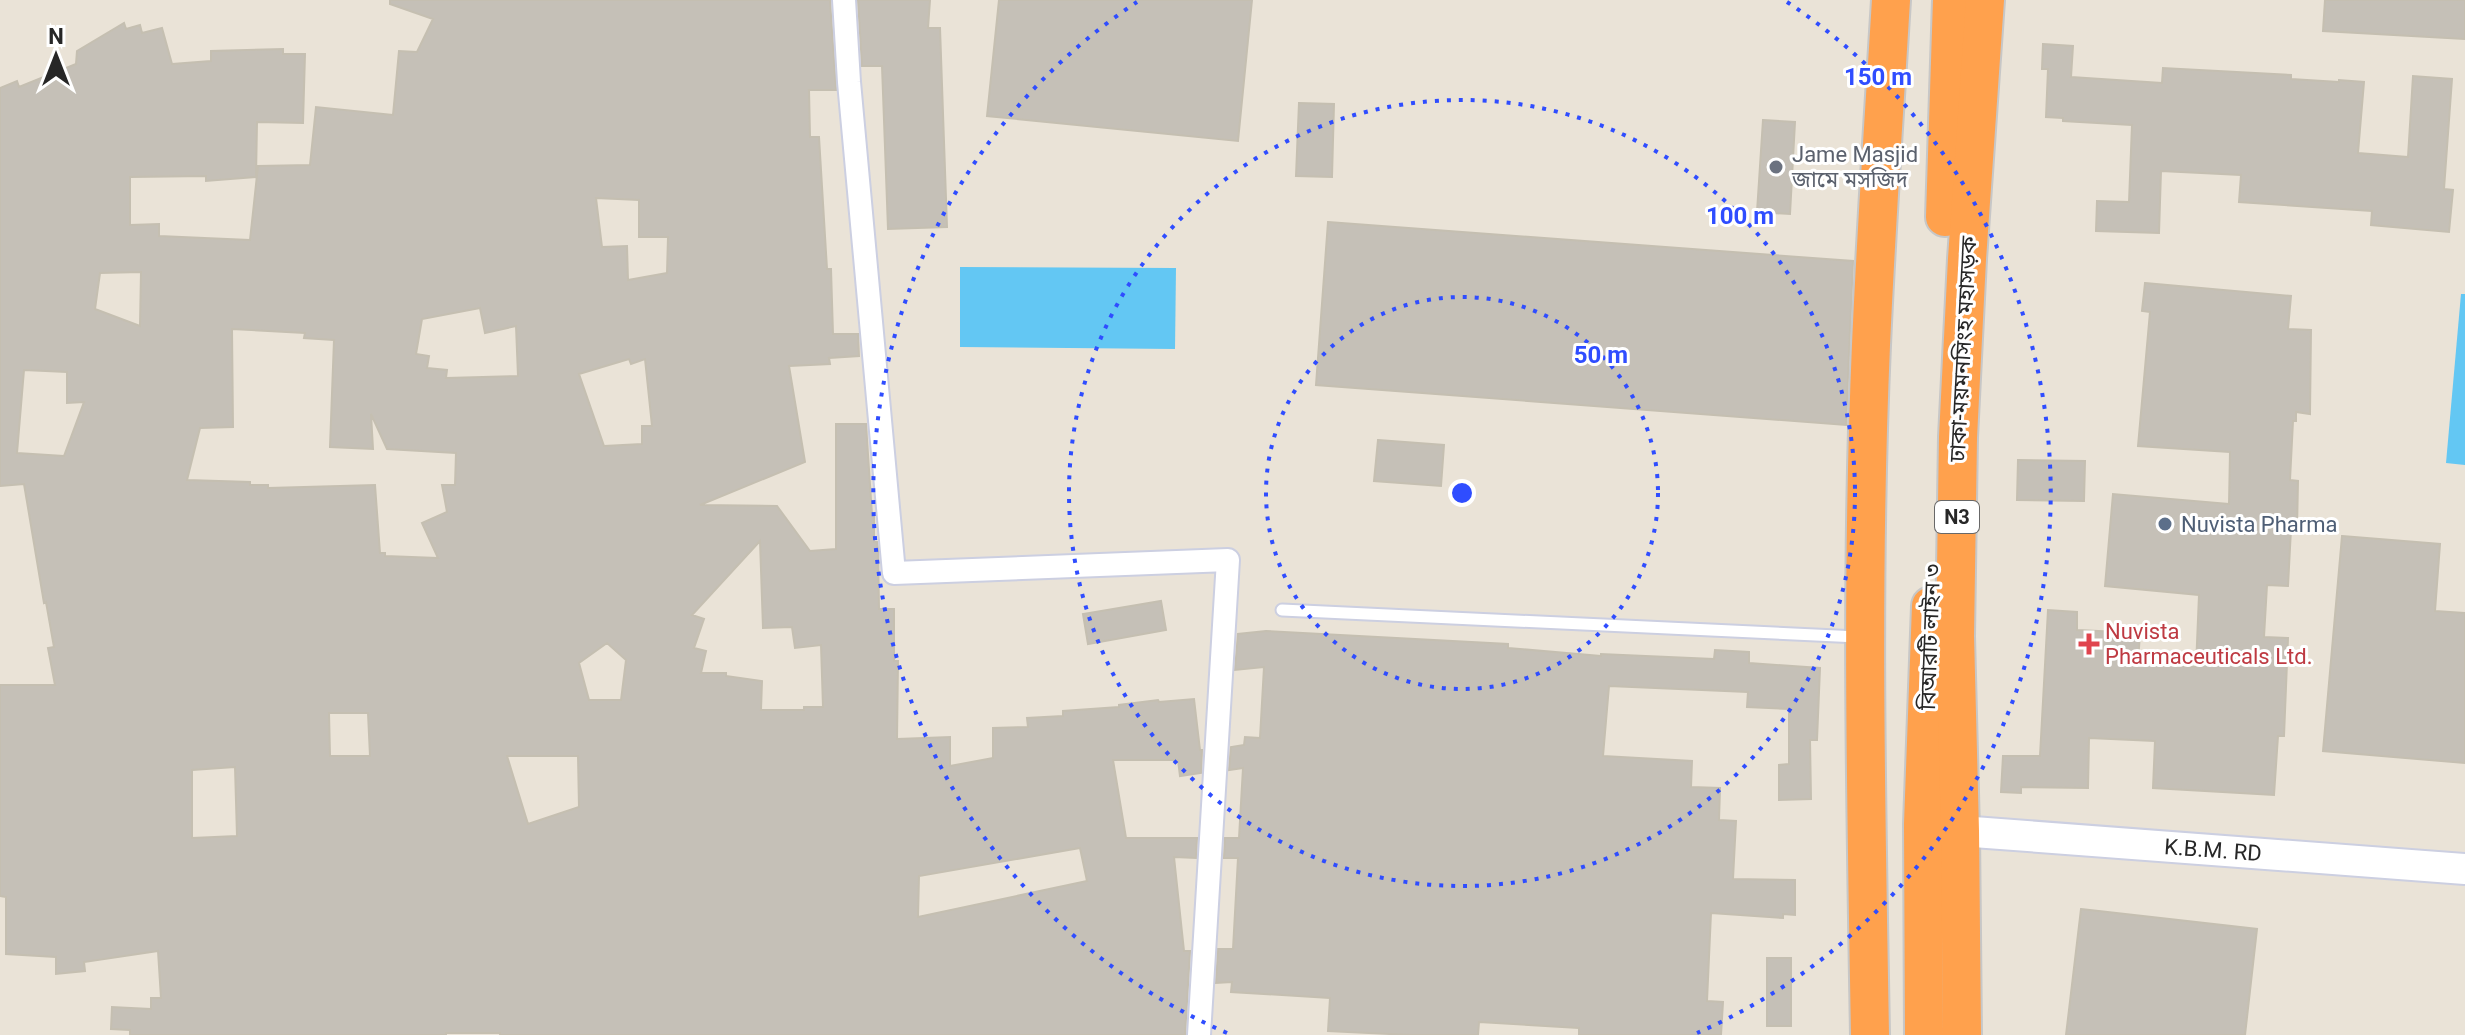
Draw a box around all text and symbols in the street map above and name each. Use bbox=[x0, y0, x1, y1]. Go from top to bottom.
north arrow bbox=[16, 16, 96, 96]
text: N bbox=[48, 24, 64, 49]
text: 150 m bbox=[1844, 63, 1912, 91]
place label: Jame Masjid জামে মসজিদ bbox=[1791, 142, 1918, 192]
marker: Jame Masjid জামে মসজিদ bbox=[1767, 158, 1785, 176]
text: 100 m bbox=[1706, 202, 1774, 230]
street label: ঢাকা-ময়মনসিংহ মহাসড়ক bbox=[1945, 235, 1981, 464]
text: 50 m bbox=[1574, 341, 1628, 369]
centre of rings bbox=[1448, 479, 1476, 507]
road number: N3 bbox=[1935, 501, 1979, 533]
place label: Nuvista Pharma bbox=[2181, 512, 2337, 537]
marker: Nuvista Pharma bbox=[2156, 515, 2174, 533]
street label: বিআরটি লাইন ৩ bbox=[1915, 563, 1945, 712]
place label: Nuvista Pharmaceuticals Ltd. bbox=[2105, 619, 2312, 669]
marker: Nuvista Pharmaceuticals Ltd. bbox=[2080, 635, 2098, 653]
street label: K.B.M. RD bbox=[2163, 834, 2263, 866]

